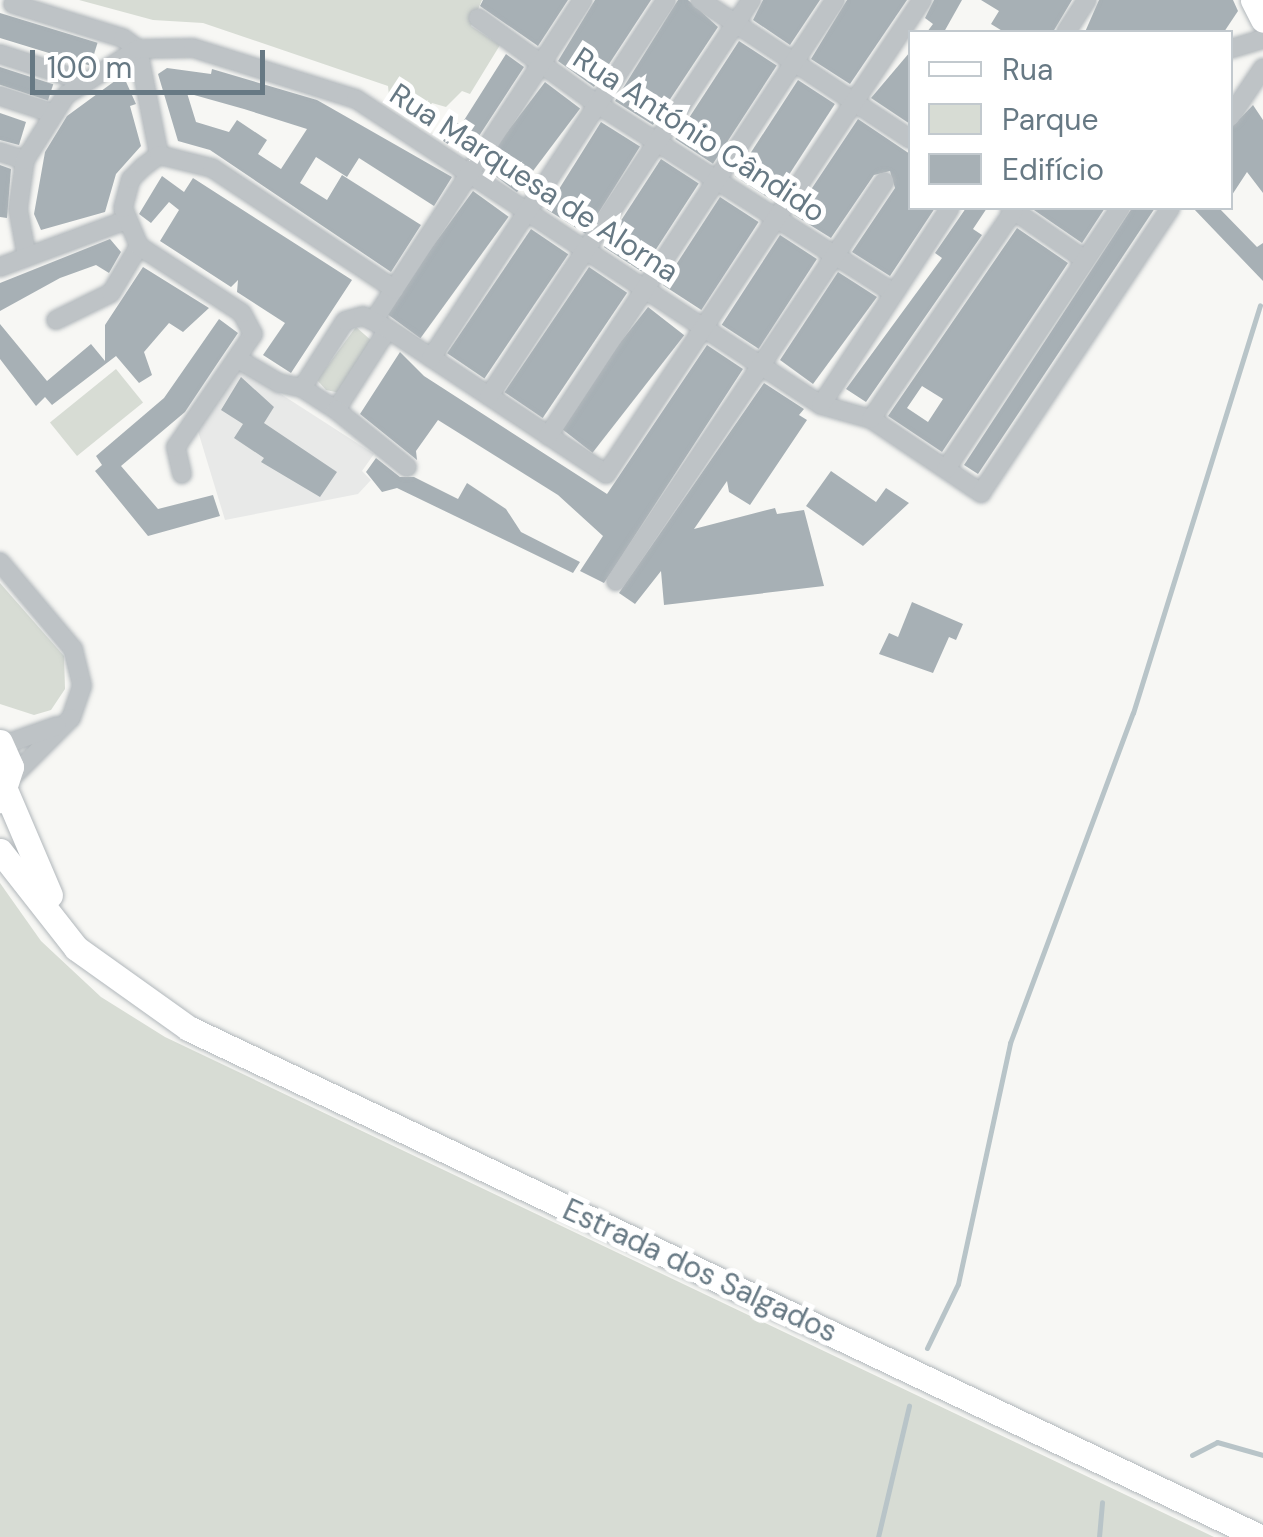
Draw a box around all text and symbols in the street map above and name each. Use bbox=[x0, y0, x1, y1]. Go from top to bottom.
scale bar bbox=[35, 30, 270, 92]
legend bbox=[908, 30, 1233, 210]
street label: Rua António Cândido bbox=[566, 40, 832, 230]
text: 100 m bbox=[47, 48, 132, 87]
text: Rua bbox=[1002, 50, 1053, 89]
street label: Rua Marquesa de Alorna bbox=[383, 76, 685, 290]
text: Parque bbox=[1002, 100, 1099, 139]
text: Edifício bbox=[1002, 150, 1104, 189]
street label: Estrada dos Salgados bbox=[557, 1192, 843, 1350]

